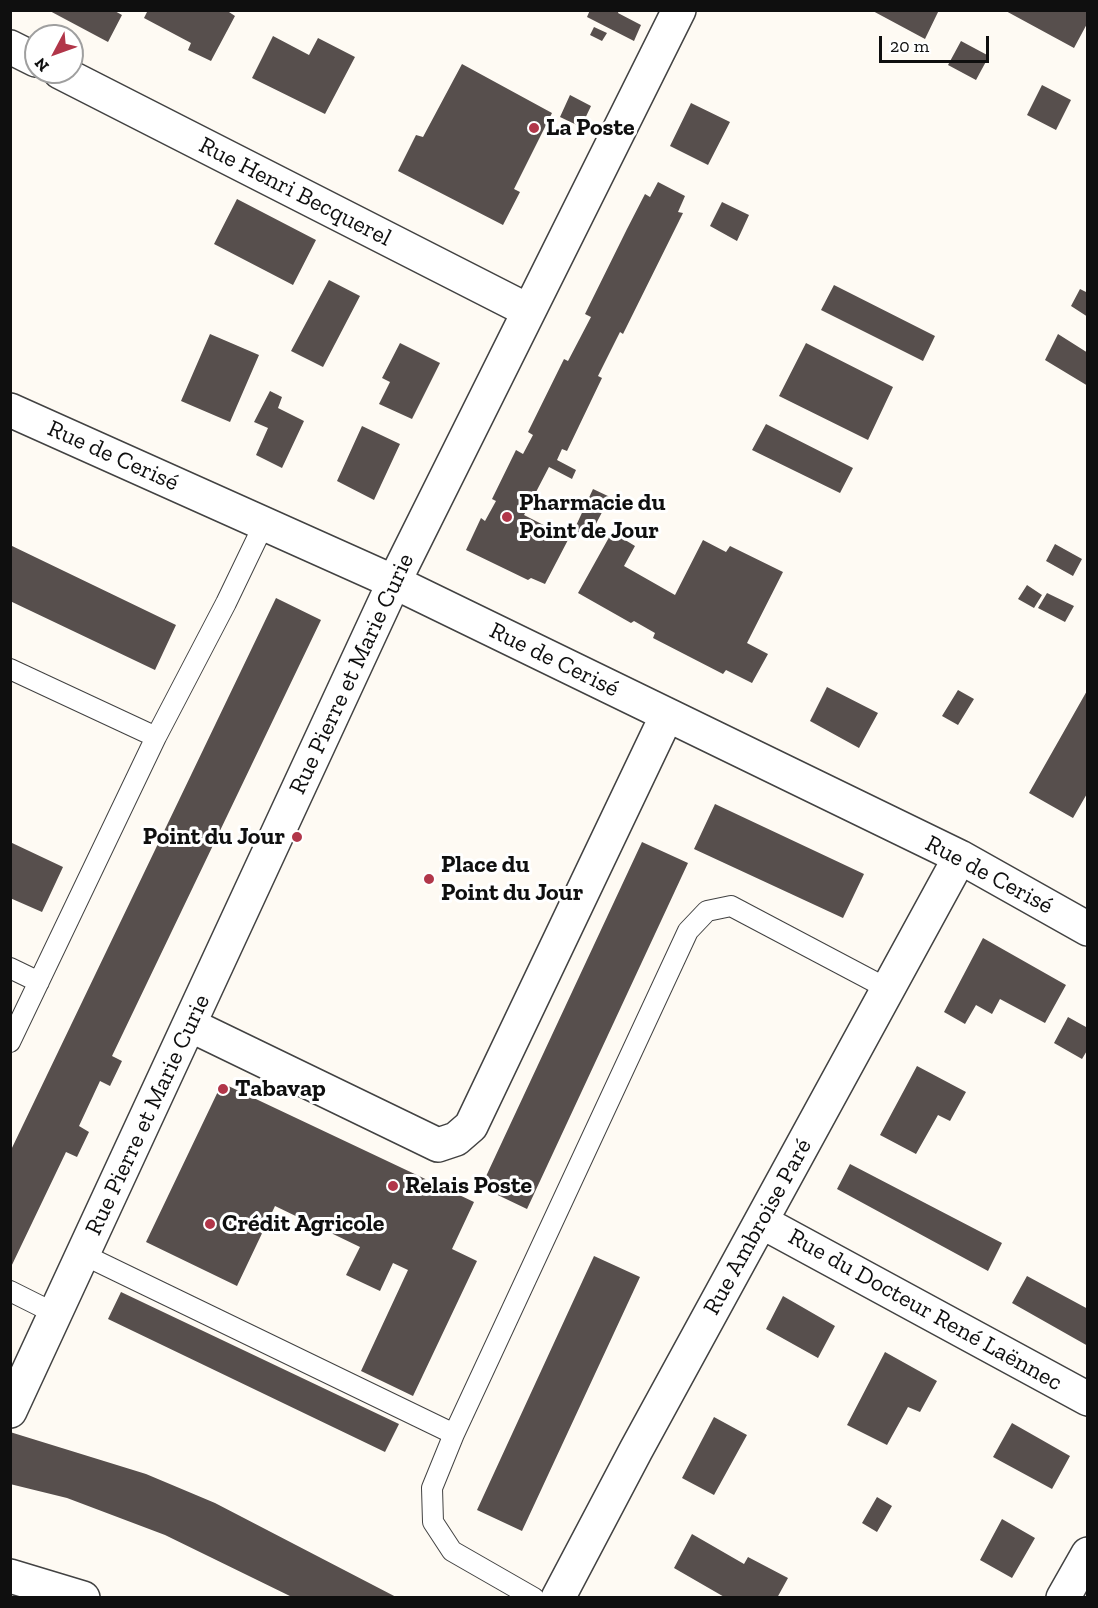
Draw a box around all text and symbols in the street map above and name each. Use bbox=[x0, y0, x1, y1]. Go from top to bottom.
north arrow bbox=[24, 24, 84, 84]
scale bar bbox=[882, 24, 992, 62]
text: 20 m bbox=[890, 35, 929, 57]
text: N bbox=[30, 54, 53, 76]
place label: La Poste bbox=[546, 114, 635, 142]
marker: La Poste bbox=[527, 121, 541, 135]
street label: Rue Henri Becquerel bbox=[194, 131, 396, 253]
street label: Rue de Cerisé bbox=[43, 414, 183, 498]
place label: Pharmacie du Point de Jour bbox=[519, 489, 665, 545]
marker: Pharmacie du Point de Jour bbox=[500, 510, 514, 524]
street label: Rue Pierre et Marie Curie bbox=[284, 549, 420, 799]
street label: Rue de Cerisé bbox=[485, 616, 623, 704]
place label: Point du Jour bbox=[143, 823, 285, 851]
street label: Rue de Cerisé bbox=[920, 829, 1058, 921]
marker: Point du Jour bbox=[290, 830, 304, 844]
place label: Place du Point du Jour bbox=[441, 851, 583, 907]
marker: Place du Point du Jour bbox=[422, 872, 436, 886]
street label: Rue Pierre et Marie Curie bbox=[80, 990, 216, 1240]
place label: Tabavap bbox=[235, 1075, 326, 1103]
marker: Tabavap bbox=[216, 1082, 230, 1096]
street label: Rue Ambroise Paré bbox=[698, 1134, 818, 1320]
place label: Relais Poste bbox=[405, 1172, 532, 1200]
marker: Relais Poste bbox=[386, 1179, 400, 1193]
place label: Crédit Agricole bbox=[222, 1210, 384, 1238]
marker: Crédit Agricole bbox=[203, 1217, 217, 1231]
street label: Rue du Docteur René Laënnec bbox=[783, 1223, 1067, 1397]

